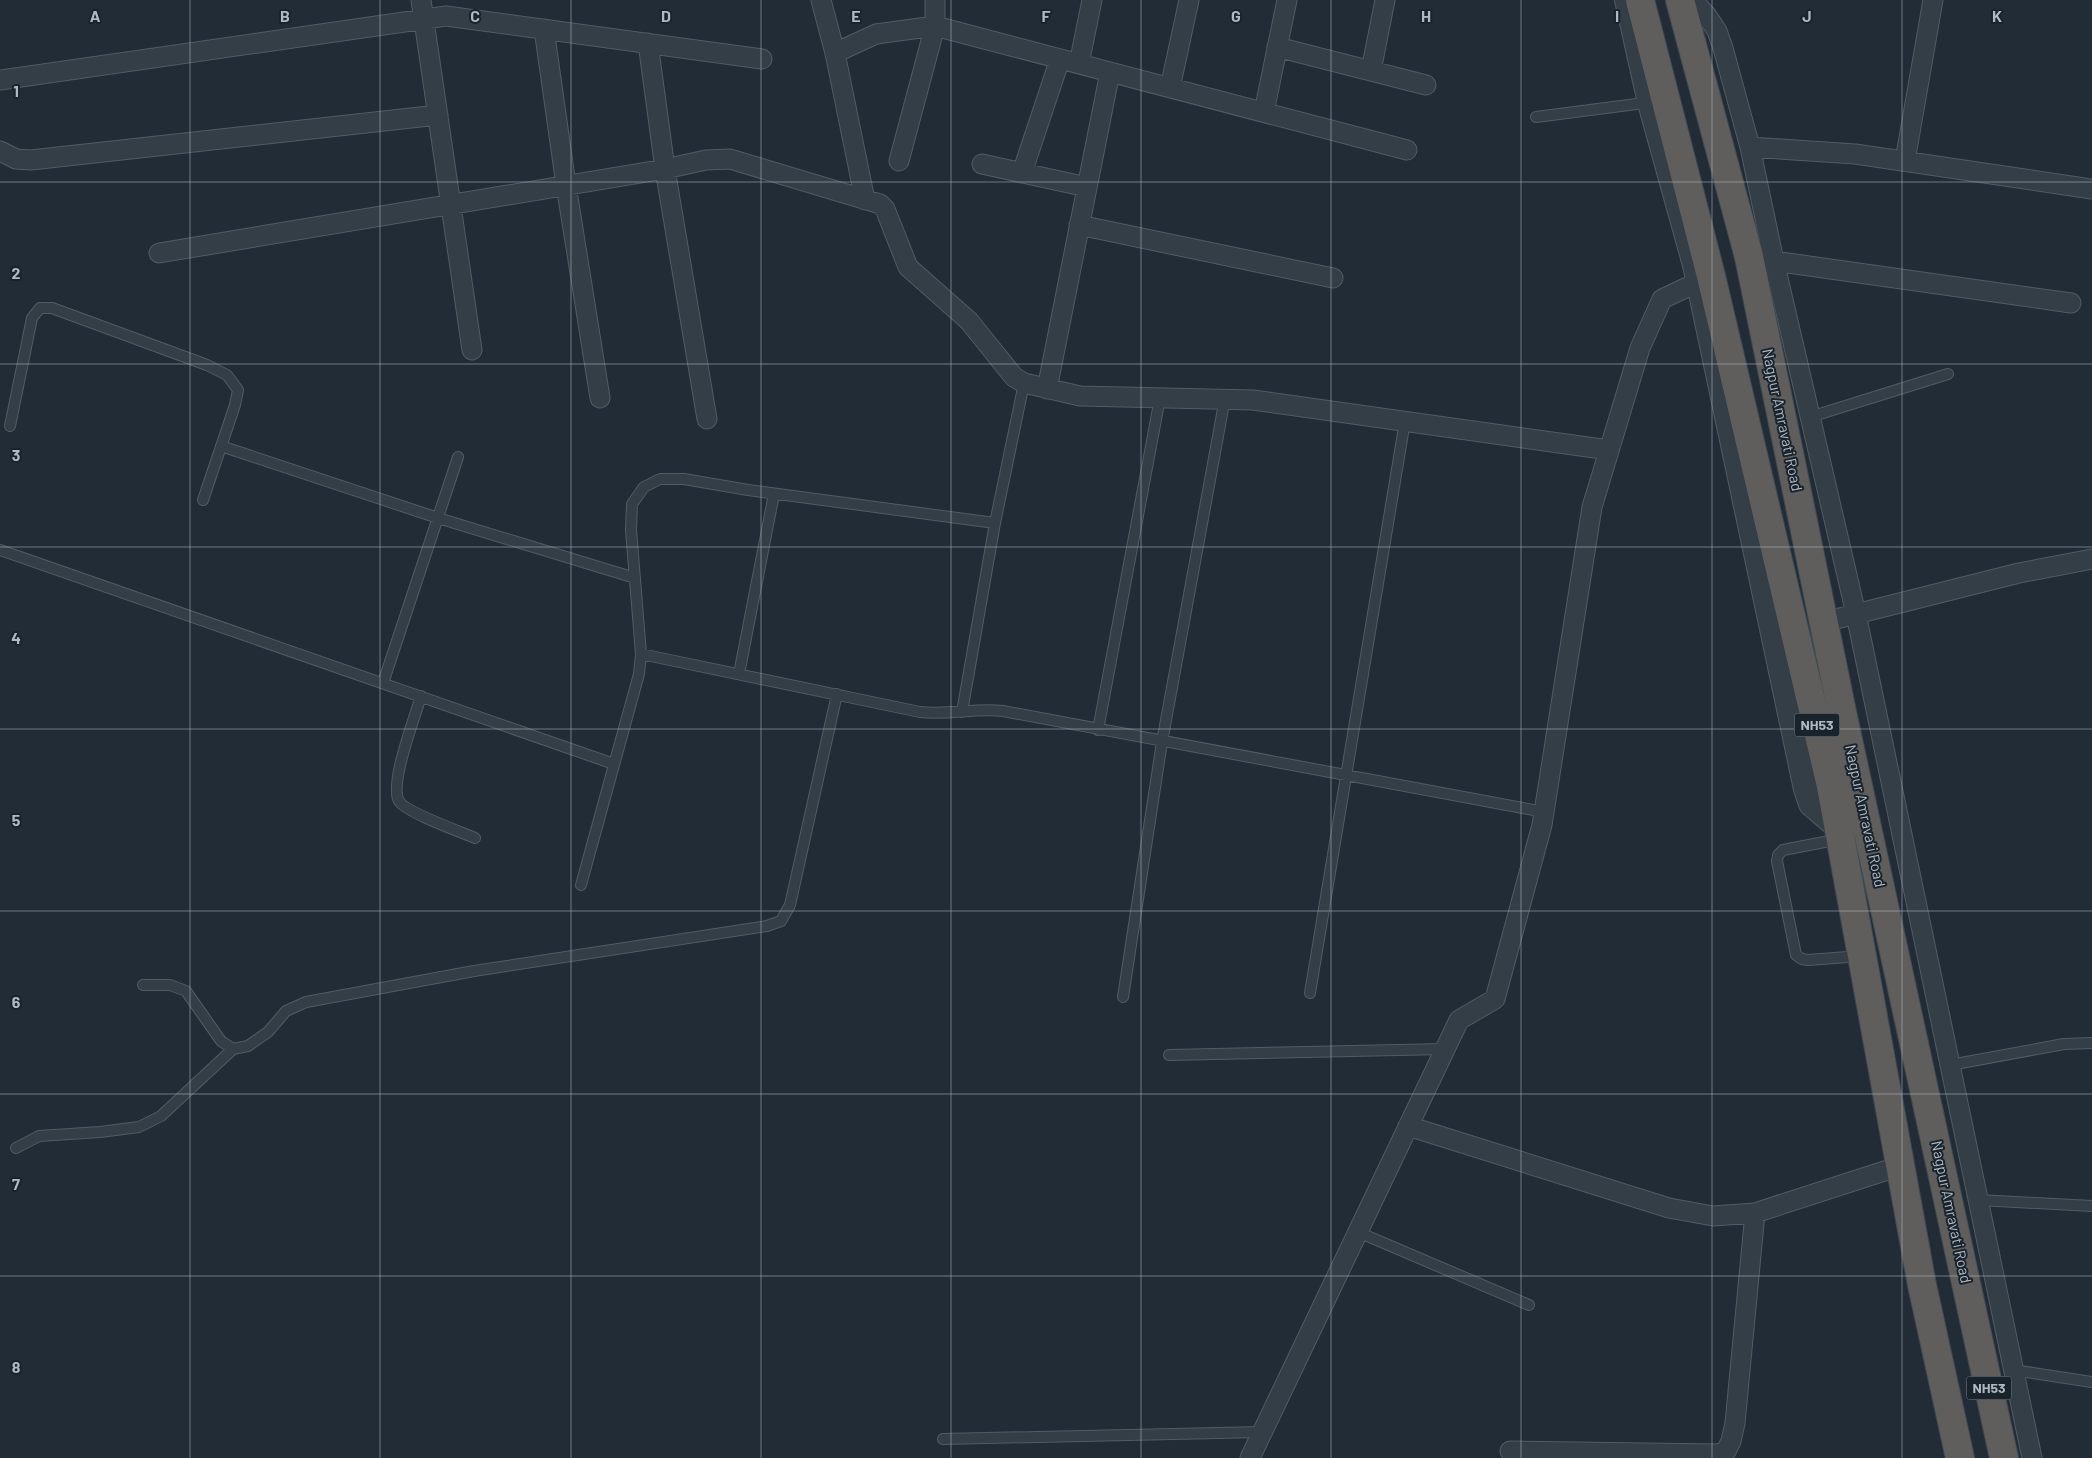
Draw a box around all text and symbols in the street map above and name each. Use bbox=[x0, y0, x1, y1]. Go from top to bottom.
text: A bbox=[90, 6, 101, 25]
text: B bbox=[280, 6, 290, 25]
text: C bbox=[470, 6, 480, 25]
text: D bbox=[661, 6, 671, 25]
text: E bbox=[851, 6, 861, 25]
text: F bbox=[1042, 6, 1051, 25]
text: G bbox=[1231, 6, 1241, 25]
text: H bbox=[1421, 6, 1431, 25]
text: I bbox=[1615, 6, 1619, 25]
text: J bbox=[1802, 6, 1812, 25]
text: K bbox=[1992, 6, 2002, 25]
text: 1 bbox=[13, 81, 19, 100]
text: 2 bbox=[12, 263, 21, 282]
street label: Nagpur Amravati Road bbox=[1759, 347, 1807, 493]
text: 3 bbox=[12, 445, 20, 464]
text: 4 bbox=[11, 628, 21, 647]
road number: NH53 bbox=[1794, 714, 1840, 736]
street label: Nagpur Amravati Road bbox=[1842, 743, 1890, 889]
text: 5 bbox=[12, 810, 21, 829]
text: 6 bbox=[12, 992, 21, 1011]
street label: Nagpur Amravati Road bbox=[1928, 1139, 1976, 1285]
text: 7 bbox=[12, 1174, 20, 1193]
text: 8 bbox=[12, 1357, 21, 1376]
road number: NH53 bbox=[1966, 1376, 2012, 1400]

